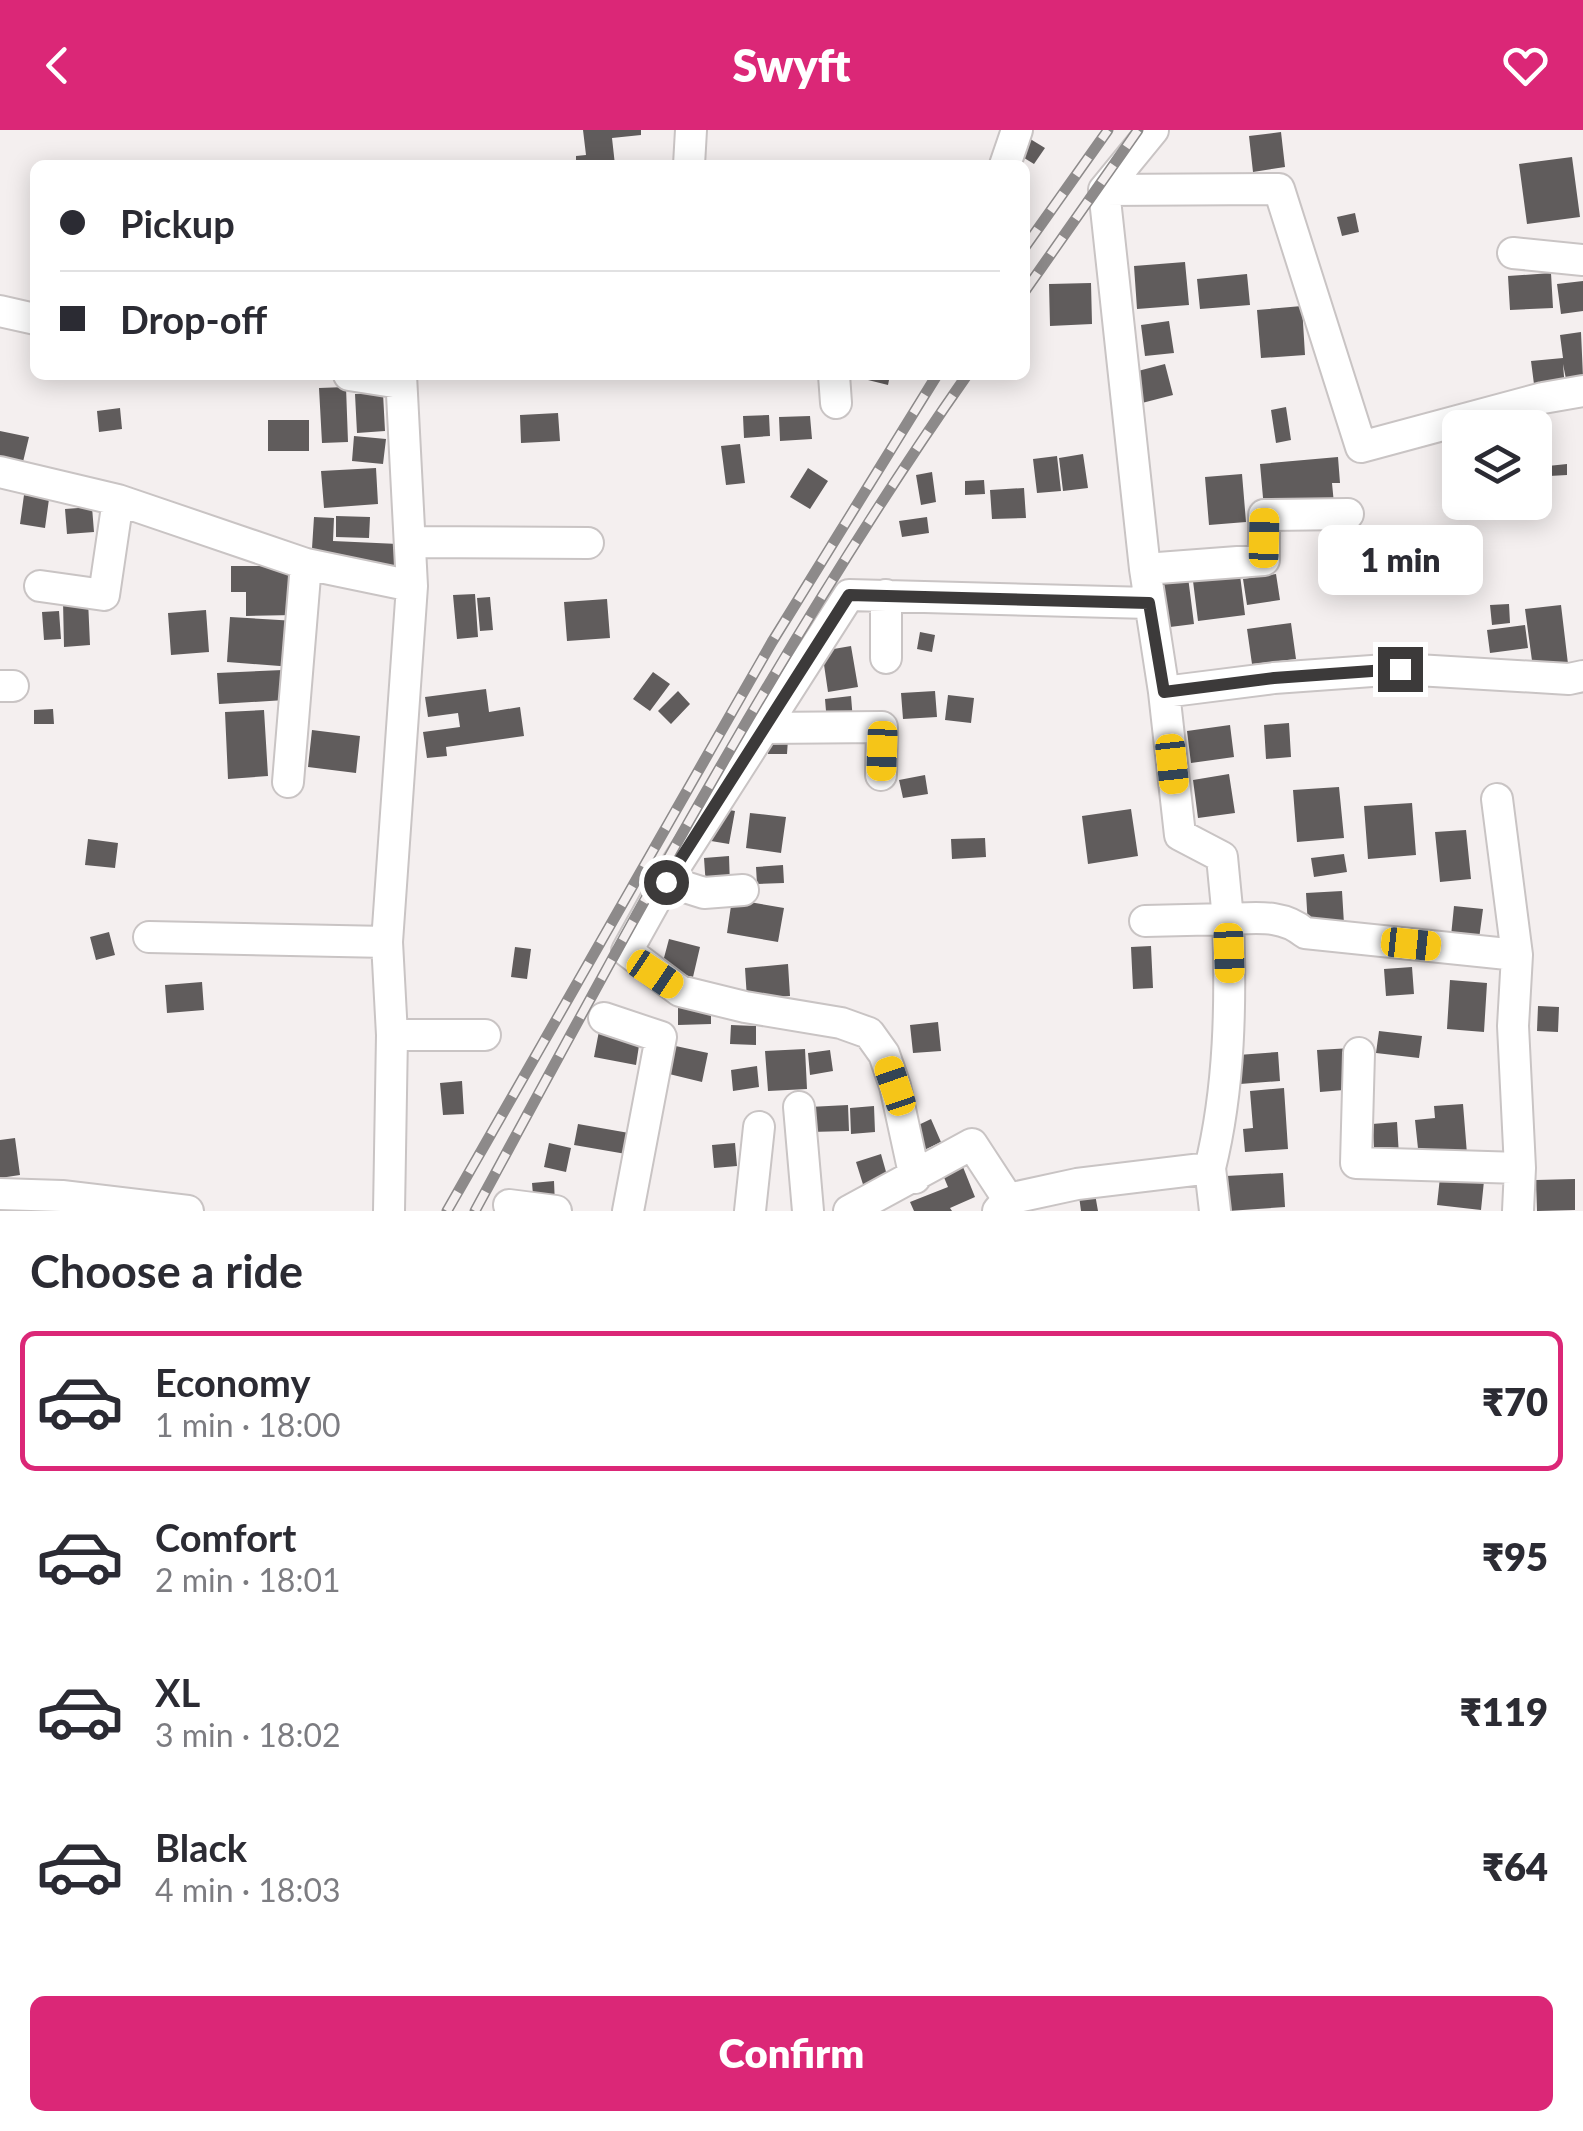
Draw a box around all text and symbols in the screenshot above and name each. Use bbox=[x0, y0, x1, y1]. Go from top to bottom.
icon: back bbox=[30, 38, 85, 93]
text: Swyft bbox=[732, 38, 851, 92]
icon: heart bbox=[1498, 38, 1553, 93]
text: Pickup bbox=[120, 200, 235, 246]
text: Drop-off bbox=[120, 296, 267, 342]
map controls bbox=[1442, 410, 1552, 520]
button: layers bbox=[1442, 410, 1552, 520]
car bbox=[1248, 508, 1280, 568]
callout: 1 min bbox=[1318, 524, 1482, 594]
text: 1 min bbox=[1361, 540, 1440, 579]
route end bbox=[1378, 647, 1423, 692]
car bbox=[866, 720, 898, 782]
car bbox=[1154, 733, 1190, 795]
route start bbox=[644, 860, 689, 905]
car bbox=[1213, 922, 1245, 984]
car bbox=[1380, 926, 1442, 962]
car bbox=[622, 945, 688, 1003]
car bbox=[871, 1053, 919, 1119]
text: Choose a ride bbox=[30, 1244, 303, 1298]
icon: car bbox=[35, 1356, 125, 1446]
text: Economy bbox=[155, 1359, 310, 1405]
text: ₹70 bbox=[1482, 1378, 1548, 1424]
text: 1 min · 18:00 bbox=[155, 1405, 341, 1444]
icon: car bbox=[35, 1511, 125, 1601]
text: Comfort bbox=[155, 1514, 296, 1560]
text: ₹95 bbox=[1482, 1533, 1548, 1579]
text: 2 min · 18:01 bbox=[155, 1560, 341, 1599]
icon: car bbox=[35, 1666, 125, 1756]
text: XL bbox=[155, 1669, 200, 1715]
text: ₹119 bbox=[1460, 1688, 1548, 1734]
text: 3 min · 18:02 bbox=[155, 1715, 341, 1754]
icon: car bbox=[35, 1821, 125, 1911]
text: Black bbox=[155, 1824, 247, 1870]
text: ₹64 bbox=[1482, 1843, 1548, 1889]
text: 4 min · 18:03 bbox=[155, 1870, 341, 1909]
button: Confirm bbox=[30, 1996, 1553, 2111]

